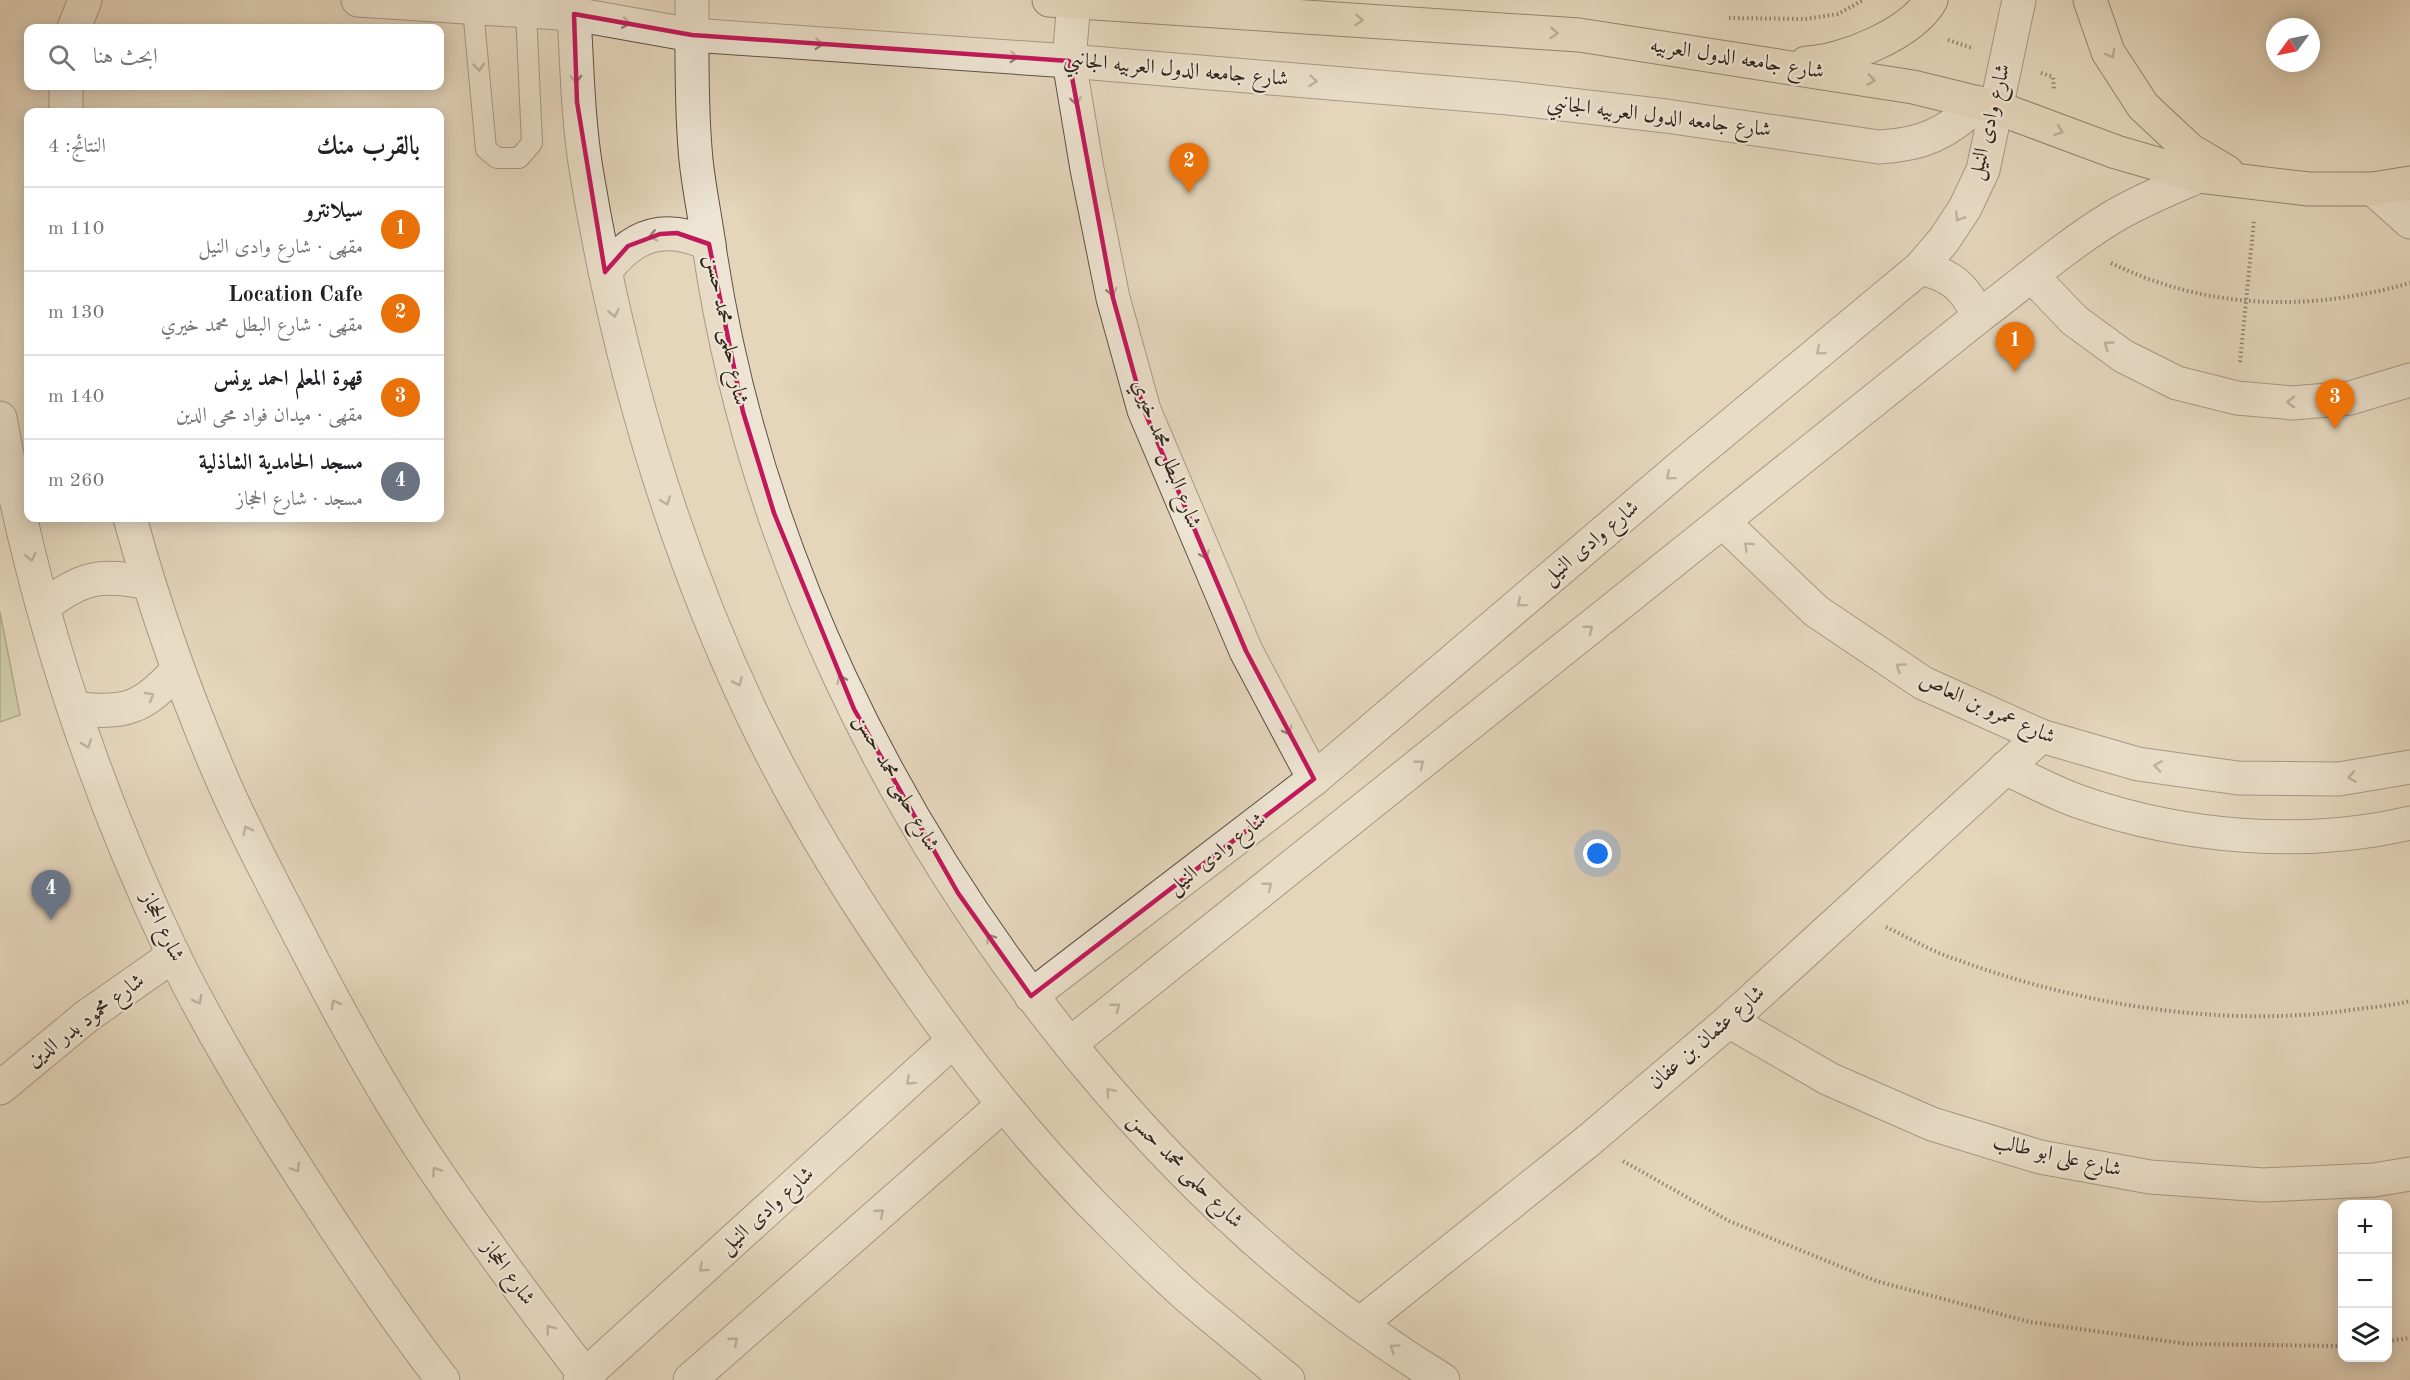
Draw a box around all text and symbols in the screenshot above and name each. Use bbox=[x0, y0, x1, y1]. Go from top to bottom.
one-way arrow bbox=[1355, 14, 1364, 27]
one-way arrow bbox=[620, 16, 630, 29]
north arrow bbox=[2266, 18, 2320, 72]
search box bbox=[24, 24, 444, 90]
one-way arrow bbox=[1549, 27, 1558, 40]
street label: شارع جامعه الدول العربيه bbox=[1648, 35, 1825, 89]
one-way arrow bbox=[815, 37, 824, 50]
icon: search bbox=[45, 41, 78, 74]
text: ابحث هنا bbox=[93, 46, 158, 68]
one-way arrow bbox=[2104, 48, 2115, 59]
one-way arrow bbox=[1009, 50, 1018, 63]
street label: شارع جامعه الدول العربيه الجانبي bbox=[1062, 50, 1289, 97]
one-way arrow bbox=[472, 62, 485, 71]
street label: شارع وادى النيل bbox=[1965, 62, 2020, 184]
one-way arrow bbox=[1308, 74, 1317, 87]
one-way arrow bbox=[1867, 74, 1876, 86]
one-way arrow bbox=[570, 75, 583, 84]
street label: شارع جامعه الدول العربيه الجانبي bbox=[1545, 93, 1772, 148]
one-way arrow bbox=[1069, 96, 1081, 106]
one-way arrow bbox=[2053, 124, 2064, 136]
text: بالقرب منك bbox=[317, 134, 420, 160]
text: النتائج: 4 bbox=[48, 137, 106, 157]
pin: 2 bbox=[1170, 144, 1208, 193]
text: سيلانترو bbox=[305, 200, 363, 222]
one-way arrow bbox=[1955, 210, 1966, 221]
text: 110 m bbox=[48, 219, 104, 239]
text: 1 bbox=[395, 219, 406, 239]
one-way arrow bbox=[648, 229, 658, 242]
text: مقهى · شارع وادى النيل bbox=[198, 238, 363, 258]
street label: شارع حلمى محمد حسن bbox=[695, 253, 751, 408]
text: Location Cafe bbox=[228, 284, 363, 306]
one-way arrow bbox=[1105, 287, 1118, 297]
text: 130 m bbox=[48, 303, 104, 323]
text: 2 bbox=[395, 303, 406, 323]
one-way arrow bbox=[607, 308, 620, 318]
text: مقهى · شارع البطل محمد خيري bbox=[161, 316, 363, 336]
pin: 1 bbox=[1996, 322, 2034, 372]
one-way arrow bbox=[2104, 341, 2115, 352]
one-way arrow bbox=[1816, 344, 1827, 355]
text: قهوة المعلم احمد يونس bbox=[214, 368, 363, 390]
street label: شارع البطل محمد خيري bbox=[1122, 376, 1204, 534]
pin: 3 bbox=[2316, 380, 2354, 429]
text: 140 m bbox=[48, 387, 104, 407]
text: 3 bbox=[395, 387, 406, 407]
one-way arrow bbox=[2287, 396, 2296, 408]
text: مقهى · ميدان فواد محى الدين bbox=[176, 406, 363, 426]
text: مسجد الحامدية الشاذلية bbox=[199, 452, 363, 474]
one-way arrow bbox=[1666, 469, 1677, 480]
text: 260 m bbox=[48, 471, 104, 491]
text: 4 bbox=[395, 471, 406, 491]
text: مسجد · شارع الحجاز bbox=[236, 490, 363, 510]
one-way arrow bbox=[659, 495, 672, 506]
street label: شارع وادى النيل bbox=[1539, 497, 1647, 594]
one-way arrow bbox=[1744, 542, 1755, 553]
one-way arrow bbox=[1198, 548, 1210, 559]
one-way arrow bbox=[23, 552, 36, 562]
one-way arrow bbox=[1517, 595, 1528, 606]
one-way arrow bbox=[1582, 626, 1593, 637]
one-way arrow bbox=[1895, 663, 1906, 674]
street label: شارع عمرو بن العاص bbox=[1913, 670, 2058, 754]
one-way arrow bbox=[836, 674, 848, 685]
one-way arrow bbox=[731, 676, 743, 687]
one-way arrow bbox=[144, 692, 154, 704]
street label: شارع حلمى محمد حسن bbox=[845, 711, 942, 858]
one-way arrow bbox=[1281, 725, 1293, 736]
one-way arrow bbox=[79, 738, 92, 749]
one-way arrow bbox=[1414, 760, 1425, 771]
one-way arrow bbox=[2154, 761, 2163, 773]
one-way arrow bbox=[2348, 770, 2357, 782]
street label: شارع وادى النيل bbox=[1164, 809, 1274, 904]
one-way arrow bbox=[242, 826, 254, 837]
your location bbox=[1583, 839, 1612, 868]
pin: 4 bbox=[32, 870, 70, 920]
one-way arrow bbox=[1261, 882, 1272, 893]
street label: شارع الحجاز bbox=[131, 887, 188, 968]
one-way arrow bbox=[986, 934, 997, 945]
street label: شارع محمود بدر الدين bbox=[23, 970, 152, 1077]
street label: شارع عثمان بن عفان bbox=[1645, 982, 1773, 1098]
one-way arrow bbox=[191, 993, 202, 1004]
one-way arrow bbox=[331, 1000, 342, 1010]
one-way arrow bbox=[1109, 1004, 1120, 1015]
one-way arrow bbox=[906, 1074, 917, 1085]
one-way arrow bbox=[1106, 1088, 1117, 1099]
street label: شارع حلمى محمد حسن bbox=[1119, 1110, 1246, 1237]
street label: شارع على ابو طالب bbox=[1989, 1131, 2123, 1187]
one-way arrow bbox=[289, 1162, 301, 1172]
street label: شارع وادى النيل bbox=[716, 1163, 822, 1263]
one-way arrow bbox=[432, 1166, 443, 1177]
map controls bbox=[2338, 1200, 2392, 1362]
button: + bbox=[2338, 1200, 2392, 1254]
one-way arrow bbox=[874, 1209, 884, 1220]
street label: شارع الحجاز bbox=[472, 1235, 539, 1313]
button: − bbox=[2338, 1254, 2392, 1308]
one-way arrow bbox=[700, 1261, 710, 1272]
button: layers bbox=[2338, 1308, 2392, 1362]
one-way arrow bbox=[546, 1325, 557, 1336]
one-way arrow bbox=[727, 1337, 738, 1348]
one-way arrow bbox=[1390, 1344, 1401, 1355]

